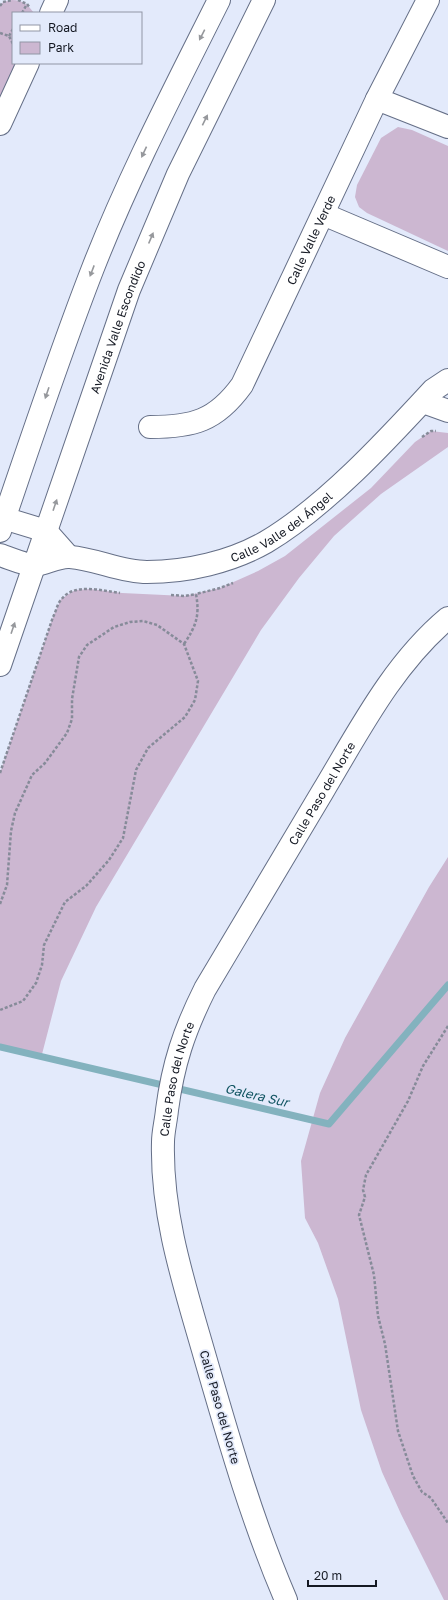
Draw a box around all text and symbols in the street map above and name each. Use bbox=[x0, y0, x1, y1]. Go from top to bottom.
legend bbox=[12, 12, 142, 64]
text: Road bbox=[48, 20, 77, 35]
one-way arrow bbox=[199, 29, 205, 41]
text: Park bbox=[48, 40, 74, 55]
one-way arrow bbox=[202, 114, 208, 125]
one-way arrow bbox=[141, 146, 147, 157]
street label: Calle Valle Verde bbox=[283, 193, 338, 287]
one-way arrow bbox=[148, 232, 154, 243]
street label: Avenida Valle Escondido bbox=[87, 258, 148, 395]
one-way arrow bbox=[89, 265, 95, 277]
one-way arrow bbox=[44, 387, 50, 399]
street label: Calle Valle del Ángel bbox=[228, 488, 335, 565]
one-way arrow bbox=[52, 499, 58, 511]
one-way arrow bbox=[10, 622, 16, 634]
street label: Calle Paso del Norte bbox=[285, 739, 358, 848]
street label: Calle Paso del Norte bbox=[156, 1019, 197, 1137]
water label: Galera Sur bbox=[224, 1080, 292, 1111]
street label: Calle Paso del Norte bbox=[197, 1348, 243, 1466]
scale bar bbox=[308, 1562, 376, 1588]
text: 20 m bbox=[314, 1568, 342, 1583]

